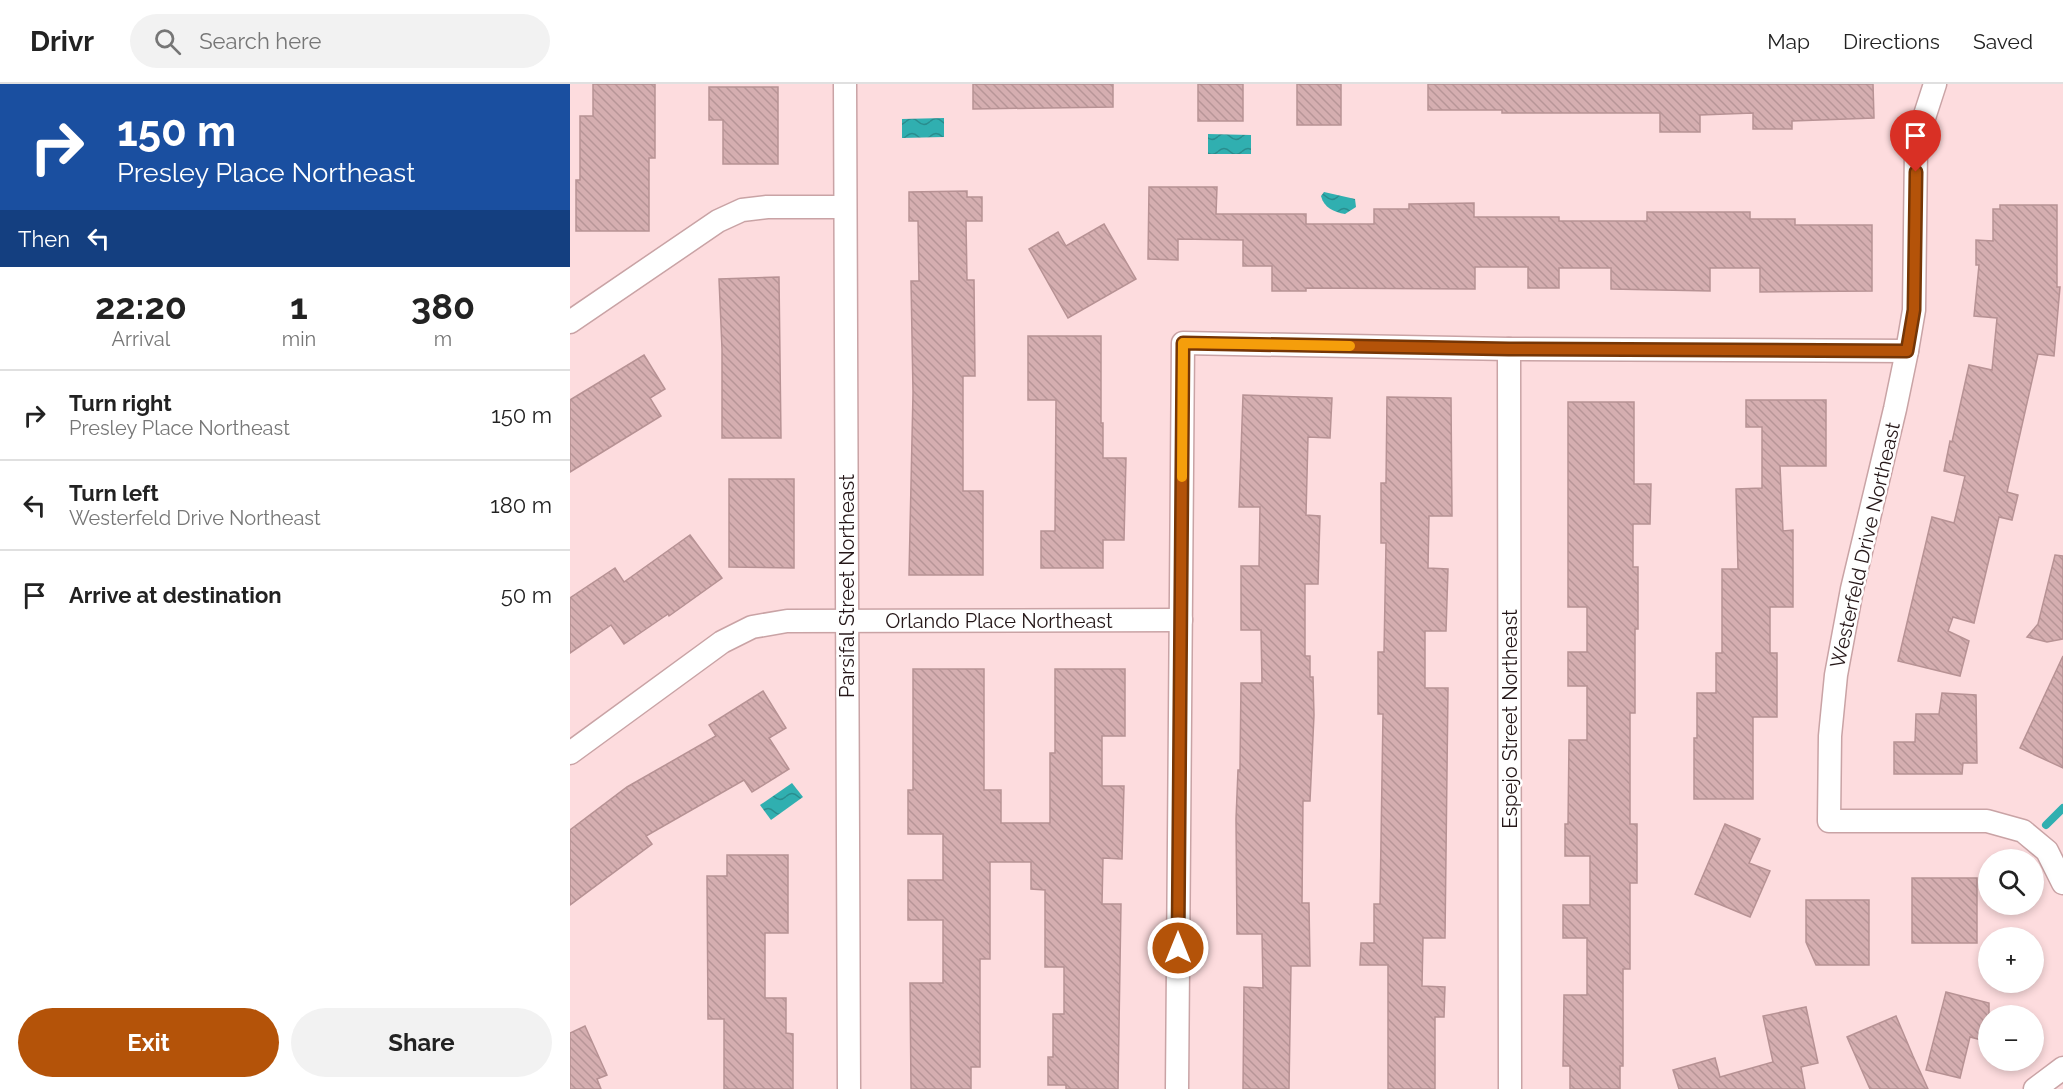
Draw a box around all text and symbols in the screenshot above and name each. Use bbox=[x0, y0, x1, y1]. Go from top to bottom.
search box bbox=[130, 14, 550, 68]
text: Drivr bbox=[30, 25, 94, 58]
icon: search bbox=[151, 25, 184, 58]
text: Search here bbox=[199, 28, 321, 54]
text: Map bbox=[1767, 29, 1810, 54]
text: Directions bbox=[1843, 29, 1940, 54]
text: Saved bbox=[1973, 29, 2033, 54]
text: 150 m bbox=[117, 107, 236, 156]
icon: right bbox=[18, 108, 96, 186]
pin bbox=[1890, 110, 1941, 172]
icon: arrive bbox=[1899, 119, 1932, 152]
text: Presley Place Northeast bbox=[117, 157, 415, 188]
icon: left bbox=[82, 222, 115, 255]
text: Then bbox=[18, 226, 70, 252]
text: 22:20 bbox=[95, 285, 187, 327]
text: 1 bbox=[290, 285, 308, 327]
text: 380 bbox=[411, 285, 475, 327]
text: Arrival bbox=[112, 327, 170, 351]
text: min bbox=[282, 327, 316, 351]
text: m bbox=[434, 327, 452, 351]
text: Turn right bbox=[69, 390, 172, 416]
icon: right bbox=[18, 399, 51, 432]
text: 150 m bbox=[491, 402, 552, 428]
text: Presley Place Northeast bbox=[69, 416, 290, 440]
street label: Westerfeld Drive Northeast bbox=[1825, 419, 1905, 670]
street label: Parsifal Street Northeast bbox=[835, 474, 859, 698]
text: Turn left bbox=[69, 480, 159, 506]
icon: left bbox=[18, 489, 51, 522]
text: 180 m bbox=[490, 492, 552, 518]
text: Westerfeld Drive Northeast bbox=[69, 506, 321, 530]
icon: arrive bbox=[18, 579, 51, 612]
text: Arrive at destination bbox=[69, 582, 282, 608]
text: 50 m bbox=[501, 582, 552, 608]
street label: Orlando Place Northeast bbox=[885, 609, 1113, 633]
street label: Espejo Street Northeast bbox=[1498, 609, 1522, 829]
map controls bbox=[1978, 849, 2044, 1071]
button: search bbox=[1978, 849, 2044, 915]
position arrow bbox=[1146, 916, 1210, 980]
button: + bbox=[1978, 927, 2044, 993]
button: − bbox=[1978, 1005, 2044, 1071]
button: Exit bbox=[18, 1008, 279, 1077]
button: Share bbox=[291, 1008, 552, 1077]

